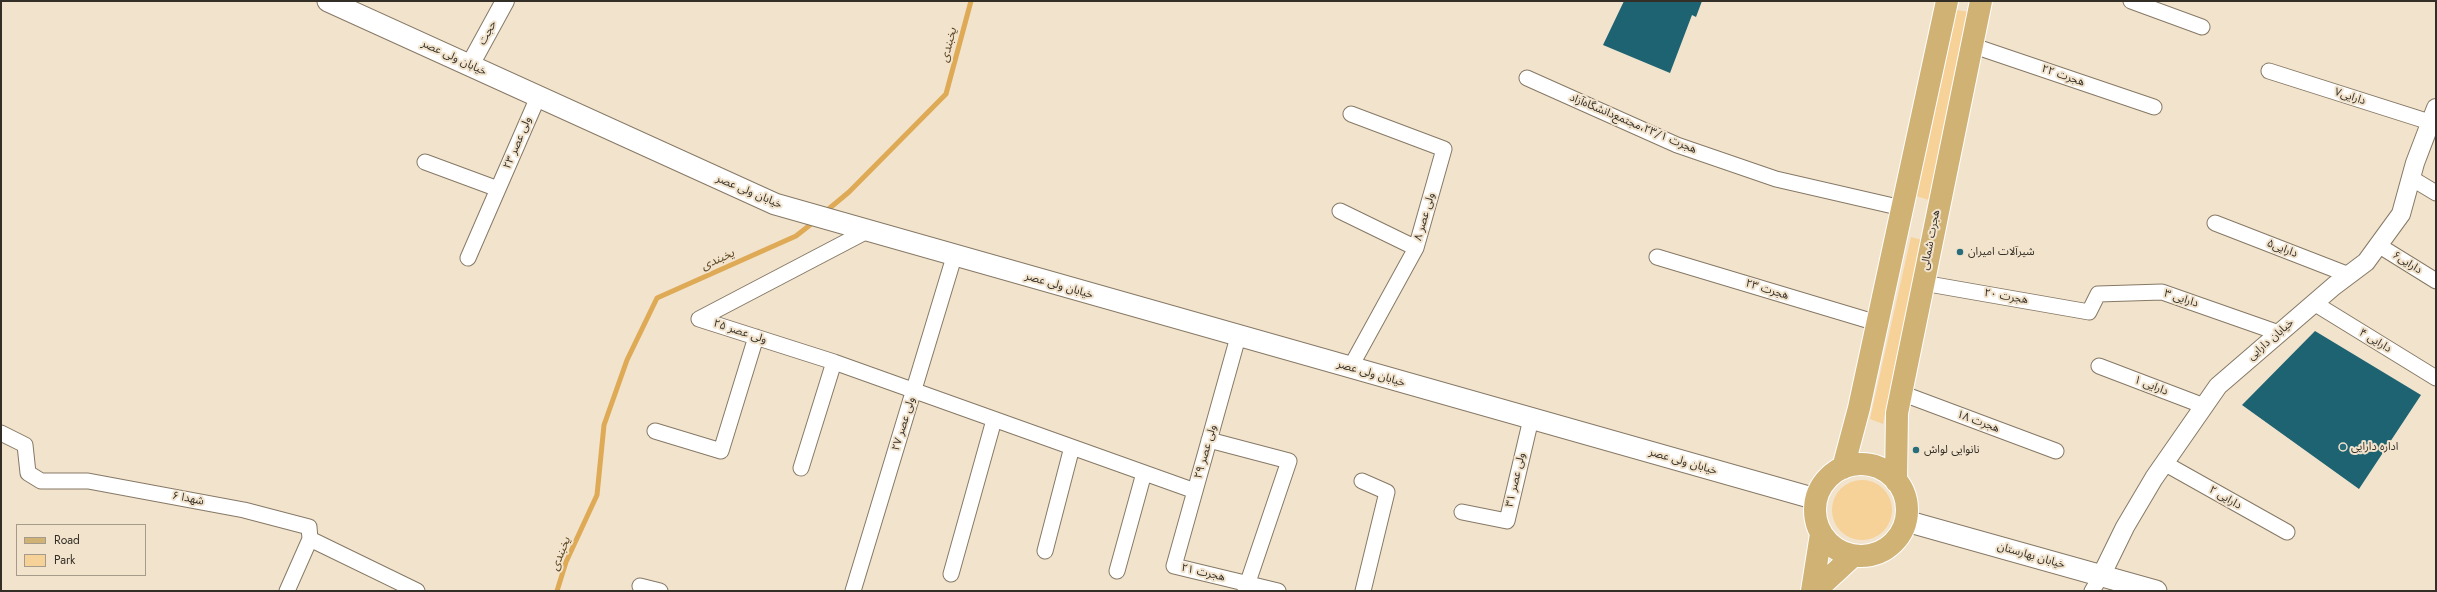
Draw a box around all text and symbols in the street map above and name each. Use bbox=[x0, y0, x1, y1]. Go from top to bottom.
street label: حجت bbox=[476, 19, 500, 47]
water label: یخبندی bbox=[938, 26, 960, 64]
street label: خیابان ولی عصر bbox=[419, 37, 489, 79]
street label: هجرت ۲۲ bbox=[2040, 63, 2086, 89]
street label: دارایی۷ bbox=[2333, 86, 2367, 108]
street label: هجرت ۲۳/۱،مجتمع‌دانشگاه‌آزاد bbox=[1567, 91, 1699, 157]
street label: ولی عصر ۲۳ bbox=[501, 115, 535, 171]
street label: خیابان ولی عصر bbox=[714, 172, 784, 212]
street label: ولی عصر ۸ bbox=[1412, 192, 1438, 242]
street label: هجرت شمالی bbox=[1919, 209, 1943, 271]
street label: دارایی۵ bbox=[2265, 237, 2299, 261]
place label: شیرآلات امیران bbox=[1968, 245, 2035, 259]
water label: یخبندی bbox=[699, 246, 737, 274]
marker: شیرآلات امیران bbox=[1955, 247, 1965, 257]
street label: دارایی۶ bbox=[2390, 249, 2424, 277]
street label: خیابان ولی عصر bbox=[1023, 270, 1095, 302]
street label: هجرت ۲۳ bbox=[1744, 277, 1790, 303]
street label: هجرت ۲۰ bbox=[1983, 287, 2029, 307]
street label: دارایی ۳ bbox=[2162, 287, 2200, 311]
street label: ولی عصر ۲۵ bbox=[712, 317, 768, 347]
street label: خیابان دارایی bbox=[2245, 317, 2297, 363]
street label: دارایی ۴ bbox=[2357, 326, 2393, 356]
street label: خیابان ولی عصر bbox=[1335, 358, 1407, 390]
street label: دارایی ۱ bbox=[2132, 374, 2170, 398]
street label: ولی عصر ۲۷ bbox=[890, 396, 918, 452]
street label: هجرت ۱۸ bbox=[1955, 408, 2001, 436]
street label: ولی عصر ۲۹ bbox=[1192, 424, 1220, 480]
place label: اداره دارایی bbox=[2351, 440, 2398, 454]
marker: اداره دارایی bbox=[2338, 442, 2348, 452]
place label: نانوایی لواش bbox=[1924, 443, 1980, 457]
marker: نانوایی لواش bbox=[1911, 445, 1921, 455]
street label: خیابان ولی عصر bbox=[1647, 446, 1719, 478]
street label: ولی عصر ۳۱ bbox=[1503, 452, 1529, 508]
street label: دارایی ۲ bbox=[2206, 483, 2244, 513]
street label: شهدا ۶ bbox=[171, 489, 205, 509]
legend bbox=[16, 524, 146, 576]
text: Road bbox=[54, 531, 80, 549]
water label: یخبندی bbox=[548, 535, 574, 573]
street label: خیابان بهارستان bbox=[1996, 540, 2066, 572]
text: Park bbox=[54, 551, 75, 569]
street label: هجرت ۲۱ bbox=[1180, 562, 1226, 584]

